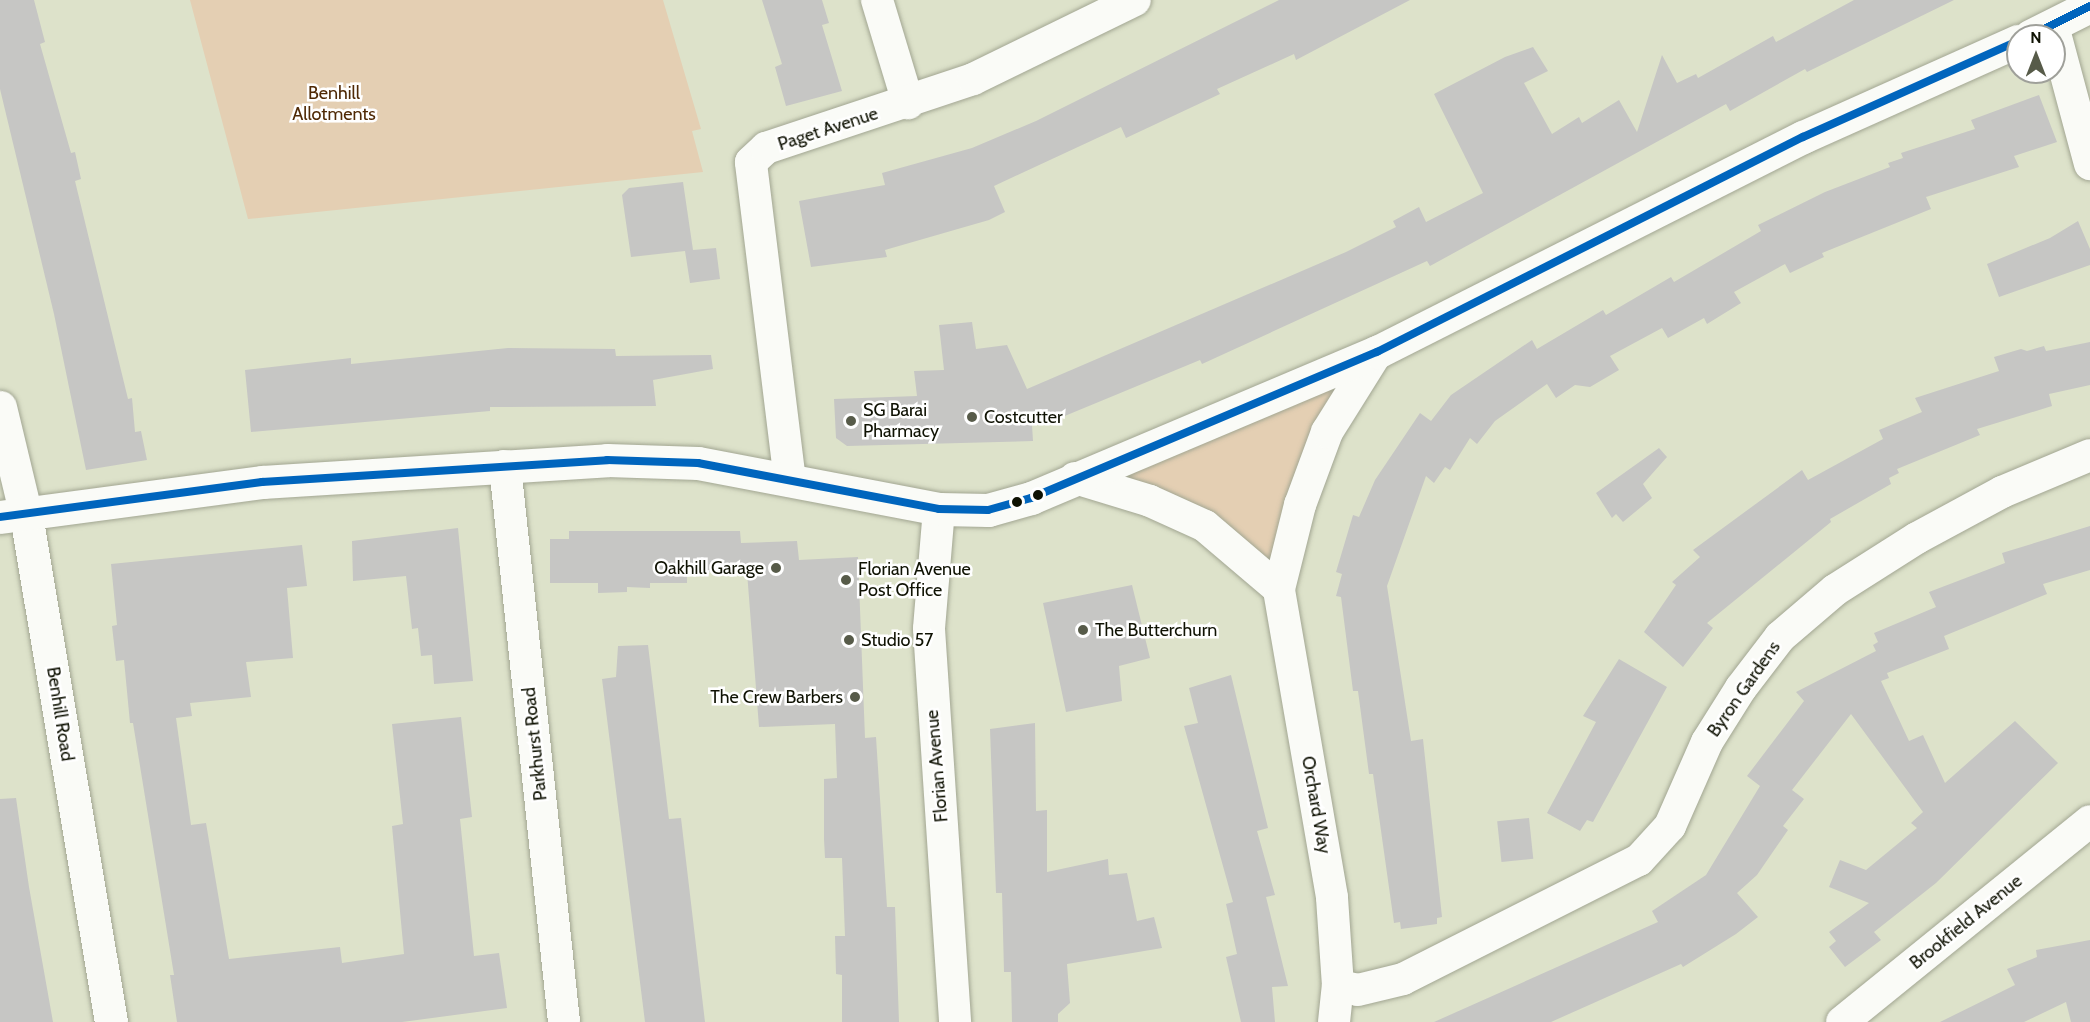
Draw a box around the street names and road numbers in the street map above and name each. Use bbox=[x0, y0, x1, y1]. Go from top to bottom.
street label: Paget Avenue bbox=[775, 103, 881, 155]
street label: Byron Gardens bbox=[1703, 637, 1785, 741]
street label: Benhill Road bbox=[42, 665, 78, 763]
street label: Parkhurst Road bbox=[518, 686, 552, 802]
street label: Florian Avenue bbox=[921, 709, 953, 823]
street label: Orchard Way bbox=[1297, 754, 1335, 856]
street label: Brookfield Avenue bbox=[1905, 870, 2027, 974]

